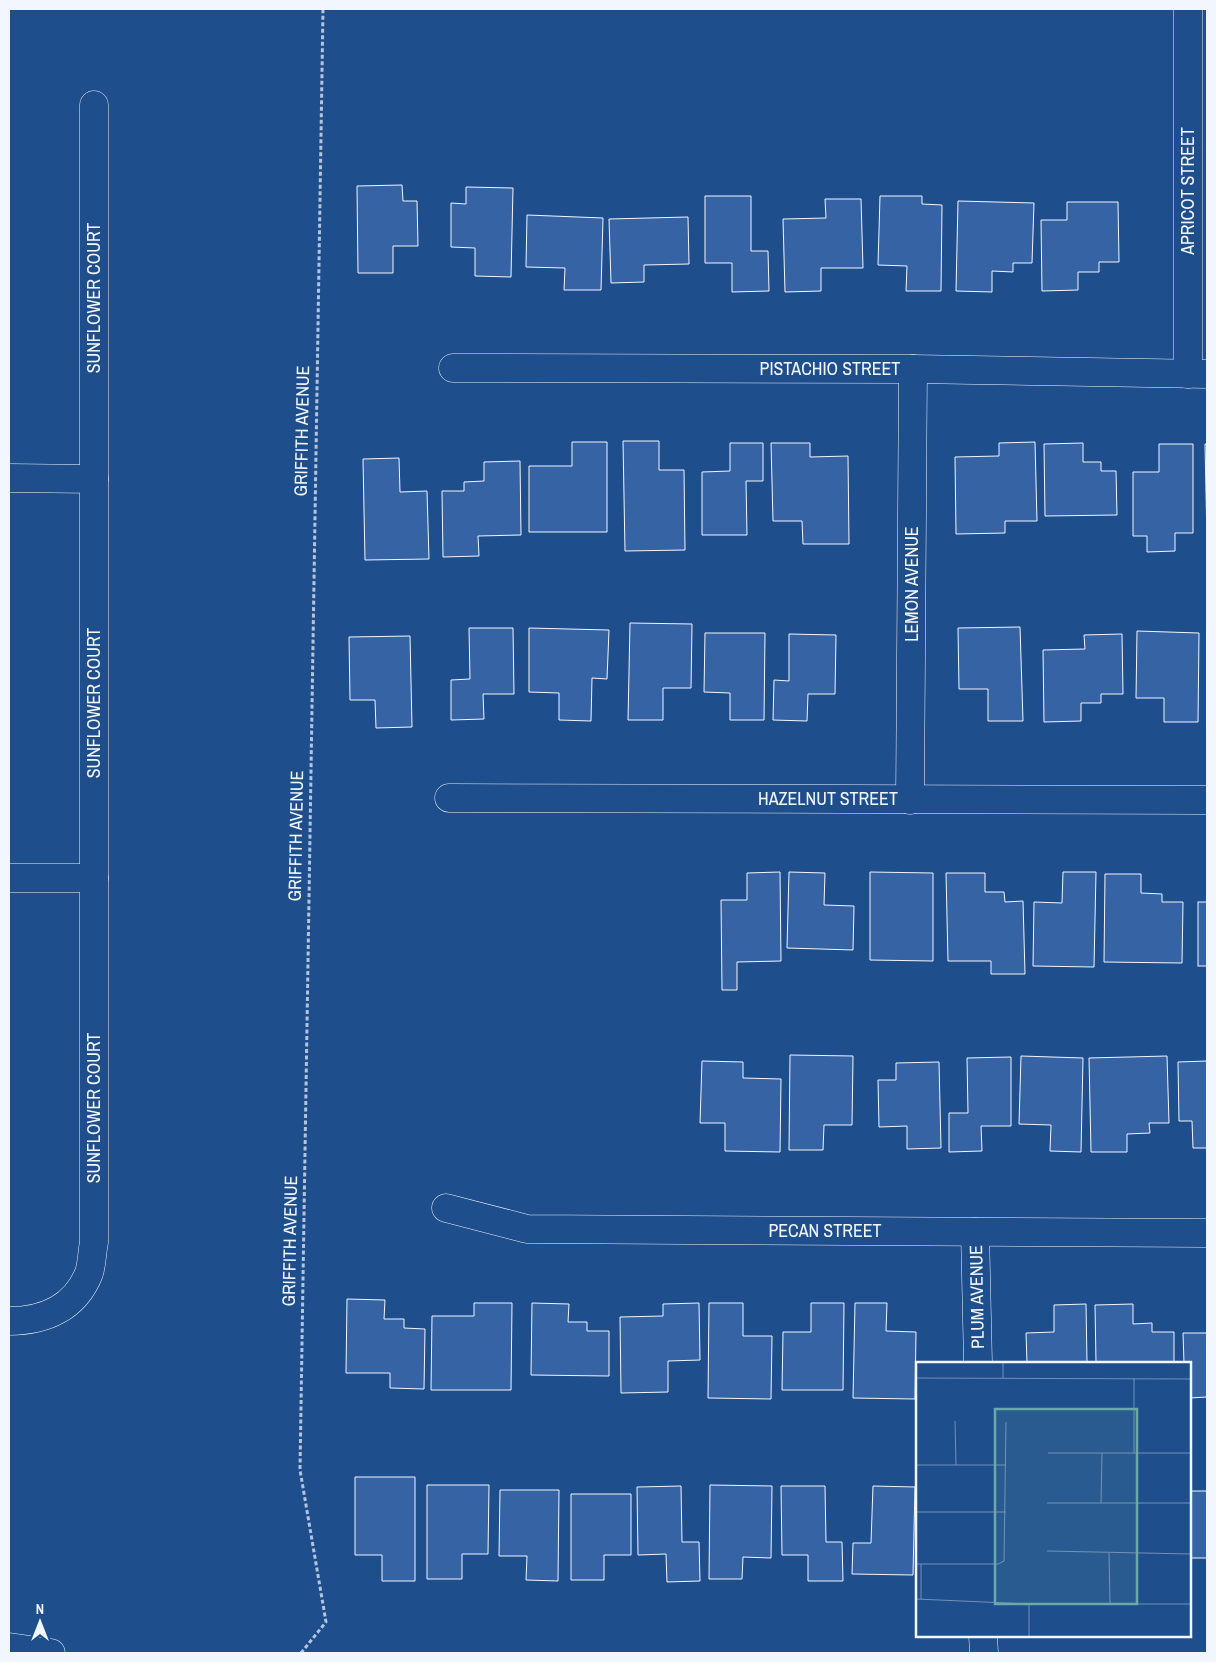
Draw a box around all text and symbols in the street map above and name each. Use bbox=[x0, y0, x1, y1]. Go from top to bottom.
street label: APRICOT STREET bbox=[1175, 127, 1200, 256]
street label: SUNFLOWER COURT bbox=[81, 223, 106, 373]
street label: PISTACHIO STREET bbox=[760, 356, 900, 381]
street label: GRIFFITH AVENUE bbox=[288, 365, 315, 497]
street label: LEMON AVENUE bbox=[899, 526, 924, 642]
street label: SUNFLOWER COURT bbox=[81, 628, 106, 778]
street label: GRIFFITH AVENUE bbox=[282, 770, 309, 902]
street label: HAZELNUT STREET bbox=[758, 786, 898, 811]
street label: SUNFLOWER COURT bbox=[81, 1033, 106, 1183]
street label: GRIFFITH AVENUE bbox=[276, 1175, 303, 1307]
street label: PECAN STREET bbox=[768, 1218, 882, 1243]
street label: PLUM AVENUE bbox=[963, 1245, 990, 1349]
inset map bbox=[916, 1362, 1191, 1637]
north arrow bbox=[15, 1597, 65, 1647]
text: N bbox=[36, 1600, 44, 1618]

